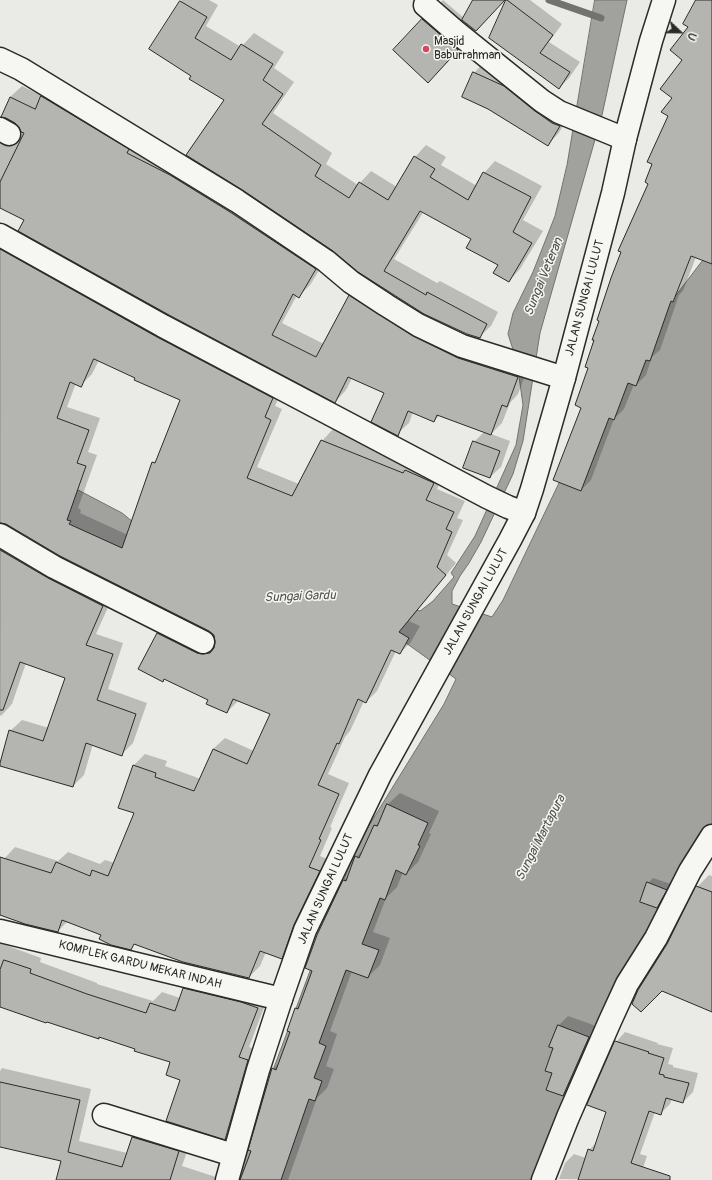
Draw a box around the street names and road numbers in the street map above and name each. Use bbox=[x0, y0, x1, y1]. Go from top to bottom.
street label: JALAN SUNGAI LULUT bbox=[563, 238, 607, 358]
street label: JALAN SUNGAI LULUT bbox=[441, 546, 511, 658]
street label: JALAN SUNGAI LULUT bbox=[295, 831, 357, 947]
street label: KOMPLEK GARDU MEKAR INDAH bbox=[57, 938, 223, 992]

